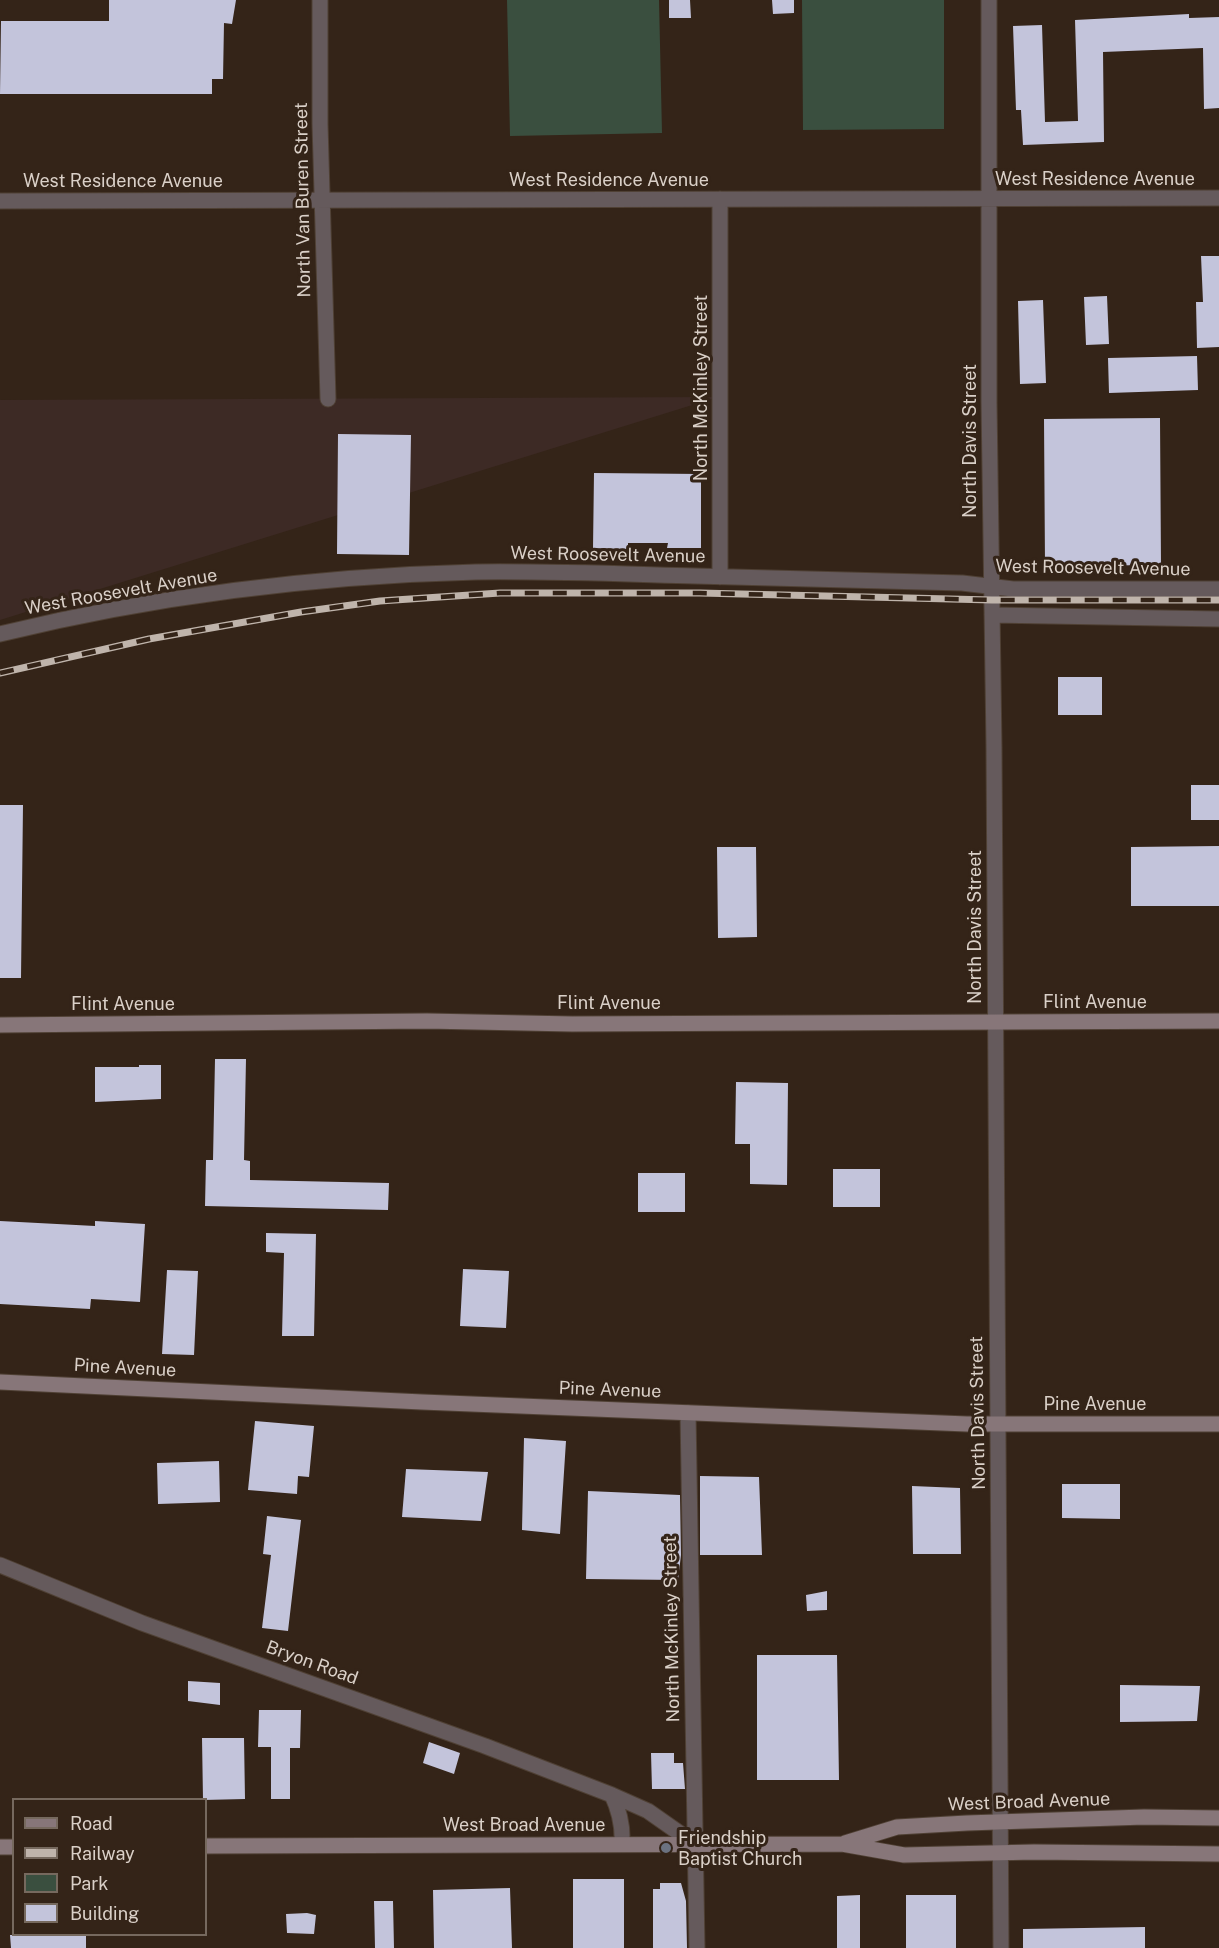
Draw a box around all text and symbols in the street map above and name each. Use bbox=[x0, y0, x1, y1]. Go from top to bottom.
street label: North Van Buren Street bbox=[290, 102, 316, 298]
street label: West Residence Avenue bbox=[995, 168, 1195, 190]
street label: West Residence Avenue bbox=[509, 169, 709, 191]
street label: West Residence Avenue bbox=[23, 170, 223, 192]
street label: North McKinley Street bbox=[690, 295, 712, 481]
street label: North Davis Street bbox=[959, 364, 981, 518]
street label: West Roosevelt Avenue bbox=[510, 542, 706, 568]
street label: West Roosevelt Avenue bbox=[995, 555, 1191, 581]
street label: West Roosevelt Avenue bbox=[23, 564, 219, 620]
street label: North Davis Street bbox=[964, 850, 986, 1004]
street label: Flint Avenue bbox=[1043, 991, 1147, 1013]
street label: Flint Avenue bbox=[557, 992, 661, 1014]
street label: Flint Avenue bbox=[71, 993, 175, 1015]
street label: North Davis Street bbox=[966, 1336, 990, 1490]
street label: Pine Avenue bbox=[73, 1355, 177, 1381]
street label: Pine Avenue bbox=[558, 1377, 662, 1403]
street label: Pine Avenue bbox=[1044, 1393, 1146, 1415]
street label: North McKinley Street bbox=[660, 1536, 684, 1722]
street label: Bryon Road bbox=[263, 1636, 361, 1690]
street label: West Broad Avenue bbox=[947, 1788, 1111, 1816]
legend bbox=[12, 1798, 207, 1936]
text: Road bbox=[70, 1813, 113, 1834]
street label: West Broad Avenue bbox=[443, 1814, 605, 1836]
place label: Friendship Baptist Church bbox=[678, 1827, 802, 1870]
marker: Friendship Baptist Church bbox=[659, 1841, 673, 1855]
text: Railway bbox=[70, 1843, 135, 1864]
text: Park bbox=[70, 1873, 108, 1894]
text: Building bbox=[70, 1903, 139, 1924]

